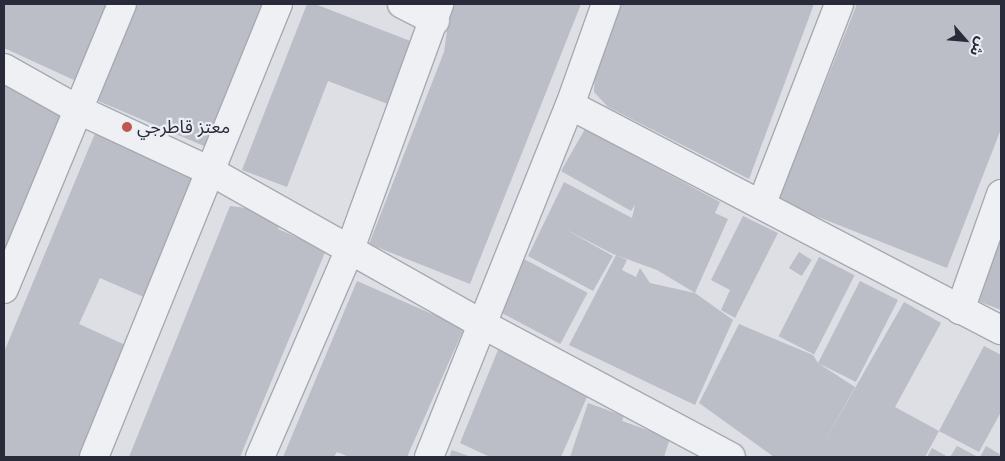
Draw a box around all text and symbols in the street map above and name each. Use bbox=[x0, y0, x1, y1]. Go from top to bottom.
north arrow bbox=[940, 15, 990, 65]
text: ش bbox=[966, 34, 991, 59]
place label: معتز قاطرجي bbox=[137, 116, 230, 138]
marker: معتز قاطرجي bbox=[121, 121, 133, 133]

